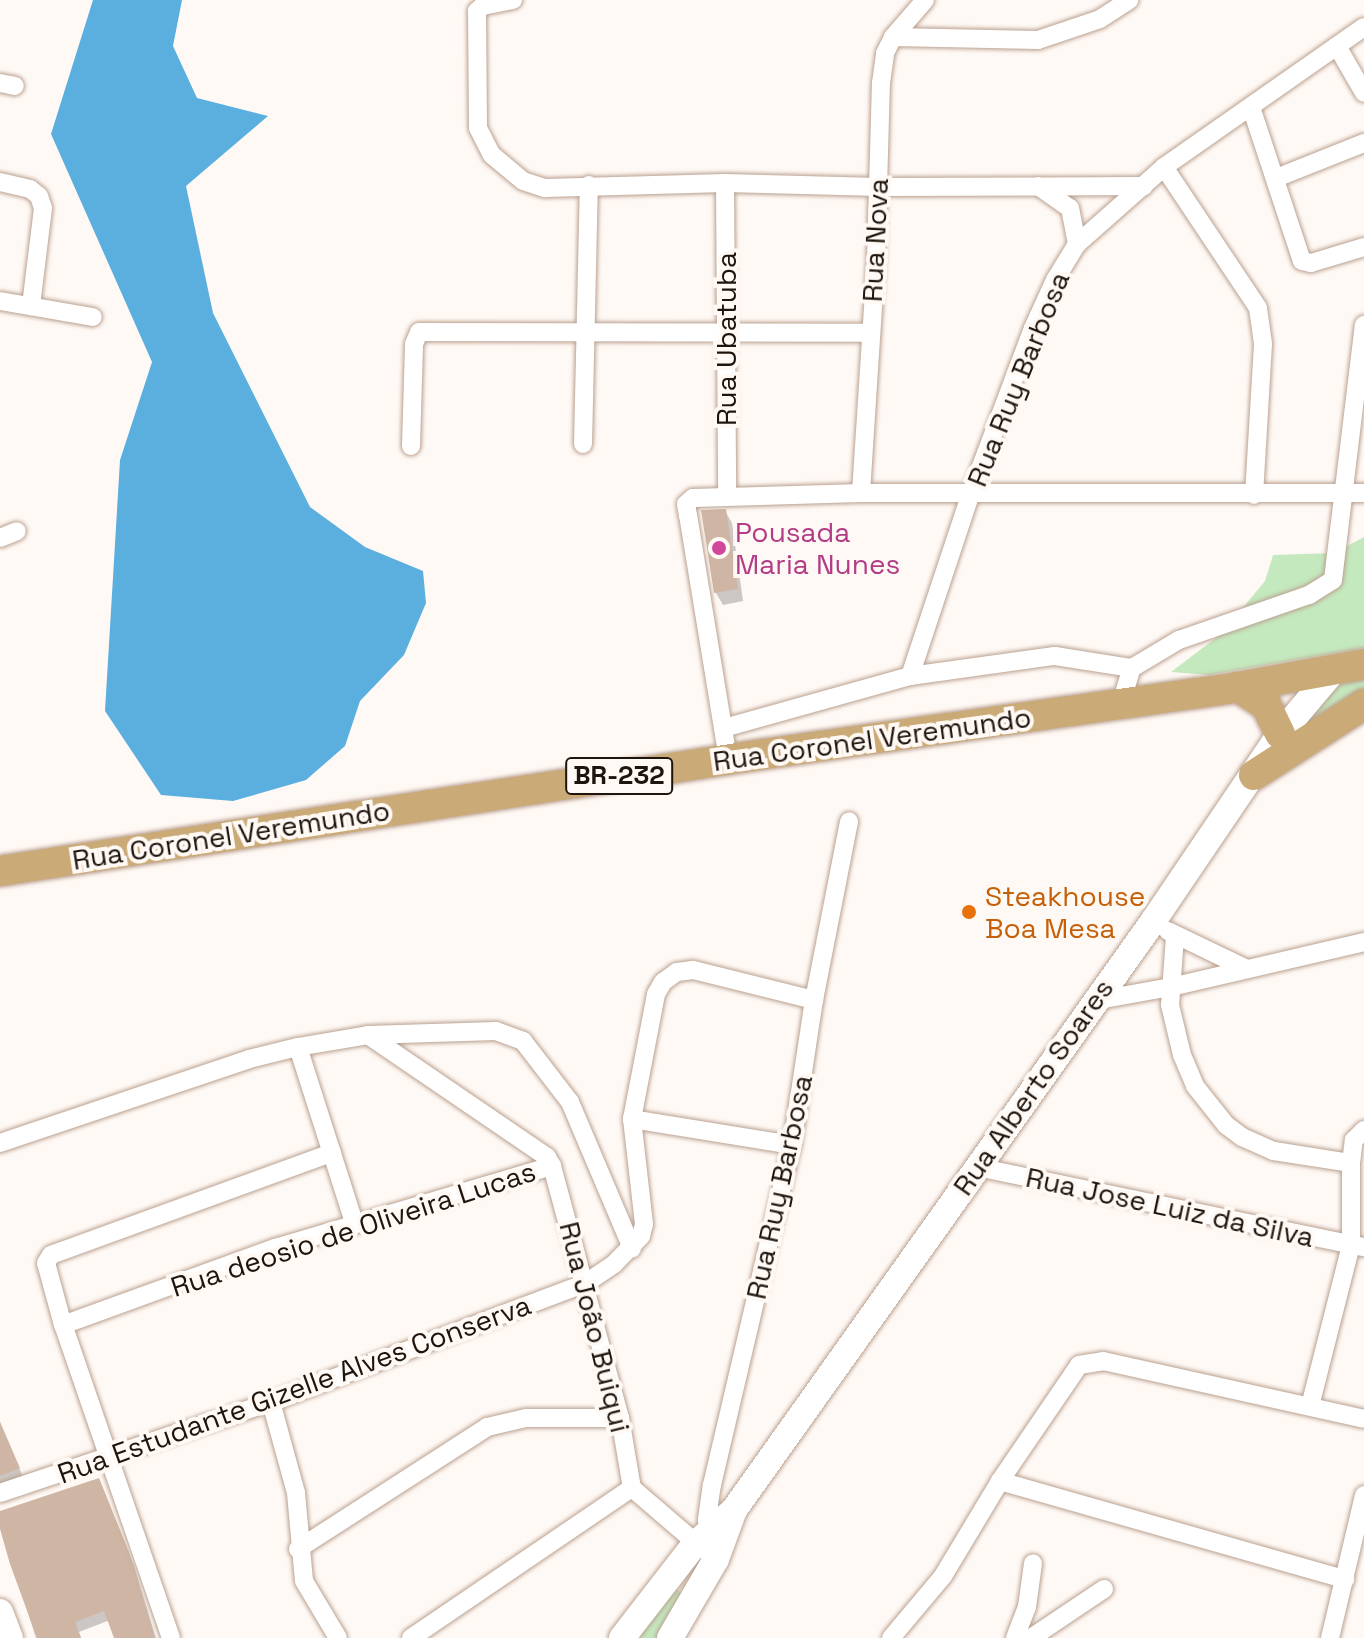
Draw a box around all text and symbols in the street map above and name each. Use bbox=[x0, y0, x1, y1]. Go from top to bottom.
street label: Rua Nova bbox=[855, 177, 895, 303]
street label: Rua Ubatuba bbox=[709, 252, 743, 426]
street label: Rua Ruy Barbosa bbox=[960, 267, 1076, 491]
place label: Pousada Maria Nunes bbox=[735, 515, 900, 581]
marker: Pousada Maria Nunes bbox=[710, 539, 728, 557]
street label: Rua Coronel Veremundo bbox=[710, 700, 1034, 778]
road number: BR-232 bbox=[565, 754, 673, 798]
street label: Rua Coronel Veremundo bbox=[70, 793, 392, 877]
place label: Steakhouse Boa Mesa bbox=[985, 879, 1145, 945]
marker: Steakhouse Boa Mesa bbox=[960, 903, 978, 921]
street label: Rua Alberto Soares bbox=[946, 972, 1120, 1202]
street label: Rua Ruy Barbosa bbox=[739, 1072, 819, 1302]
street label: Rua deosio de Oliveira Lucas bbox=[166, 1154, 540, 1304]
street label: Rua Jose Luiz da Silva bbox=[1023, 1160, 1317, 1254]
street label: Rua João Buiqui bbox=[553, 1218, 637, 1436]
street label: Rua Estudante Gizelle Alves Conserva bbox=[53, 1287, 535, 1491]

